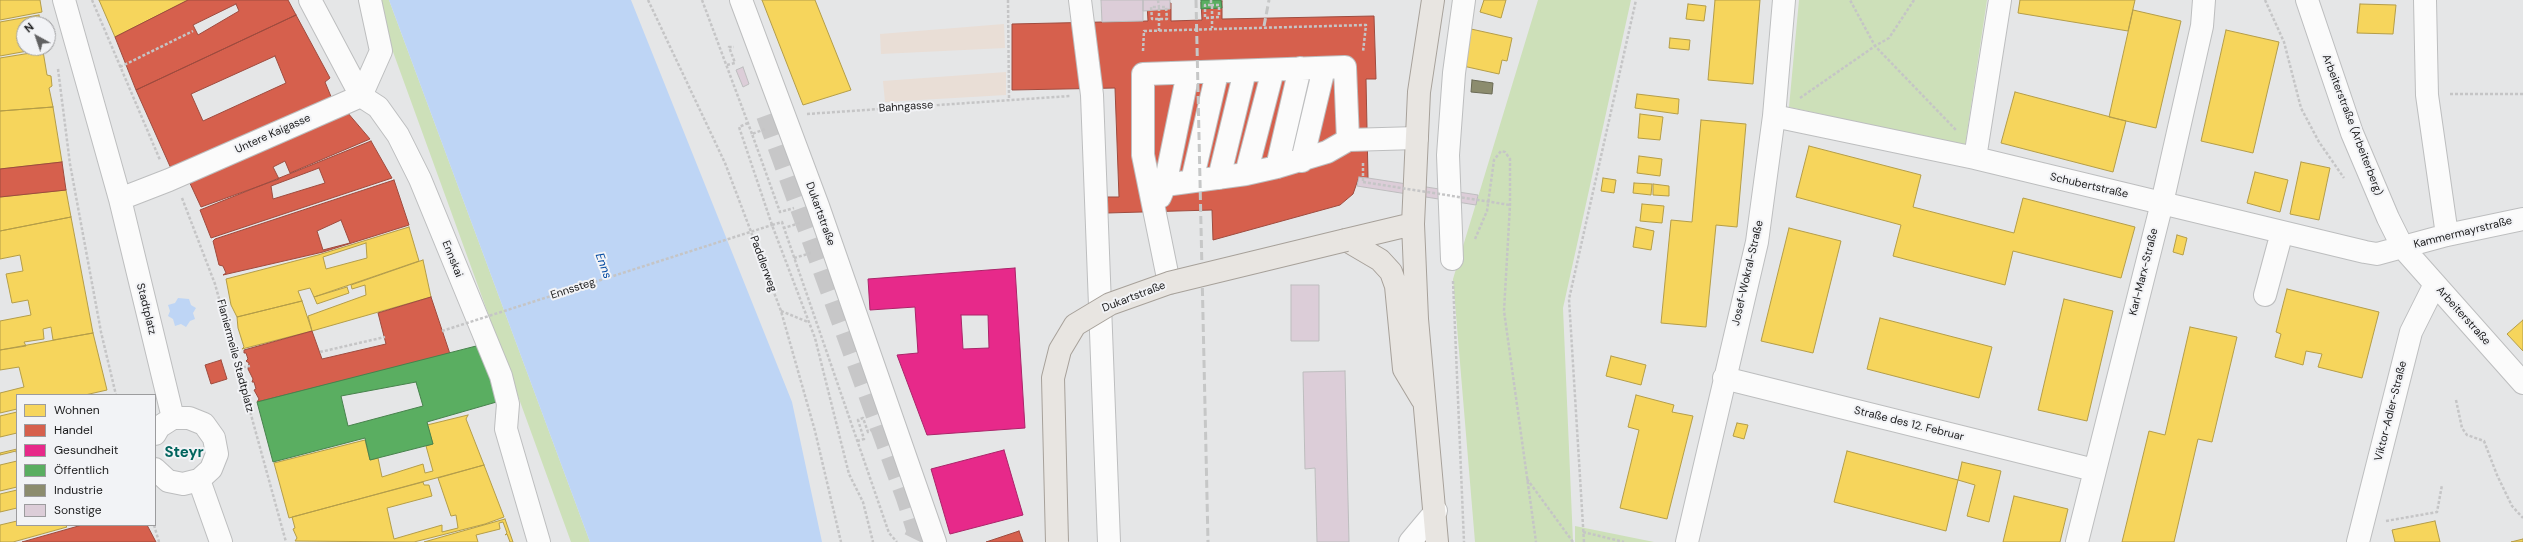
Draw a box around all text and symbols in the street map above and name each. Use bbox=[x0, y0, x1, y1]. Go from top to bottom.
north arrow bbox=[16, 16, 56, 56]
text: N bbox=[21, 20, 37, 36]
street label: Arbeiterstraße (Arbeiterberg) bbox=[2319, 53, 2385, 197]
street label: Bahngasse bbox=[878, 99, 934, 115]
street label: Untere Kaigasse bbox=[233, 111, 313, 157]
street label: Schubertstraße bbox=[2049, 171, 2129, 201]
street label: Dukartstraße bbox=[802, 180, 838, 248]
street label: Kammermayrstraße bbox=[2412, 214, 2514, 252]
street label: Josef-Wokral-Straße bbox=[1729, 219, 1767, 327]
street label: Karl-Marx-Straße bbox=[2127, 227, 2161, 317]
street label: Paddlerweg bbox=[747, 234, 779, 294]
street label: Ennskai bbox=[439, 239, 465, 279]
water label: Enns bbox=[592, 251, 614, 281]
street label: Ennssteg bbox=[549, 276, 597, 302]
street label: Dukartstraße bbox=[1100, 279, 1168, 315]
street label: Stadtplatz bbox=[133, 282, 159, 336]
street label: Arbeiterstraße bbox=[2433, 284, 2493, 348]
street label: Flaniermeile Stadtplatz bbox=[214, 298, 256, 414]
street label: Viktor-Adler-Straße bbox=[2372, 360, 2410, 462]
legend bbox=[16, 394, 156, 526]
text: Wohnen bbox=[54, 402, 100, 418]
street label: Straße des 12. Februar bbox=[1853, 404, 1965, 444]
text: Handel bbox=[54, 422, 93, 438]
text: Gesundheit bbox=[54, 442, 119, 458]
district label: Steyr bbox=[164, 444, 204, 462]
text: Öffentlich bbox=[54, 462, 109, 478]
text: Industrie bbox=[54, 482, 103, 498]
text: Sonstige bbox=[54, 502, 102, 518]

